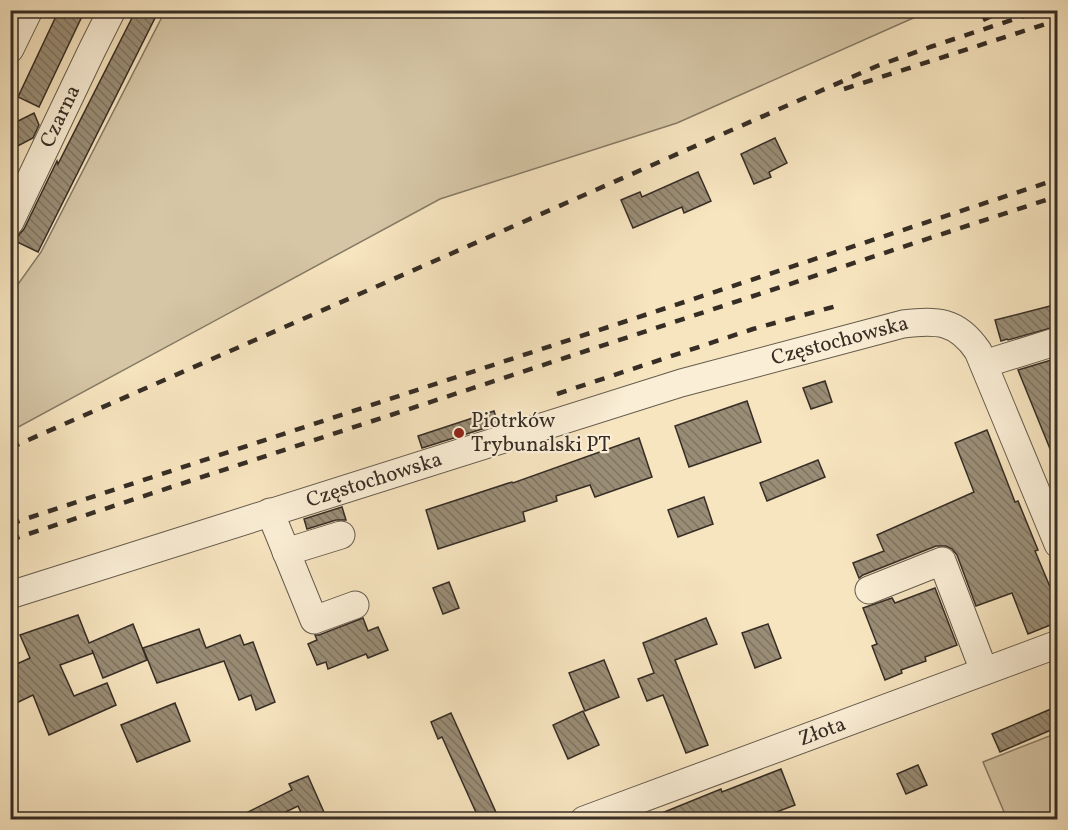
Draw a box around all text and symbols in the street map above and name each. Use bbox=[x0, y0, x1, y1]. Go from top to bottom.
street label: Czarna bbox=[33, 80, 88, 153]
street label: Częstochowska bbox=[768, 309, 912, 373]
place label: Piotrków Trybunalski PT bbox=[471, 407, 611, 460]
marker: Piotrków Trybunalski PT bbox=[452, 426, 466, 440]
street label: Częstochowska bbox=[303, 445, 446, 515]
street label: Złota bbox=[794, 710, 850, 754]

